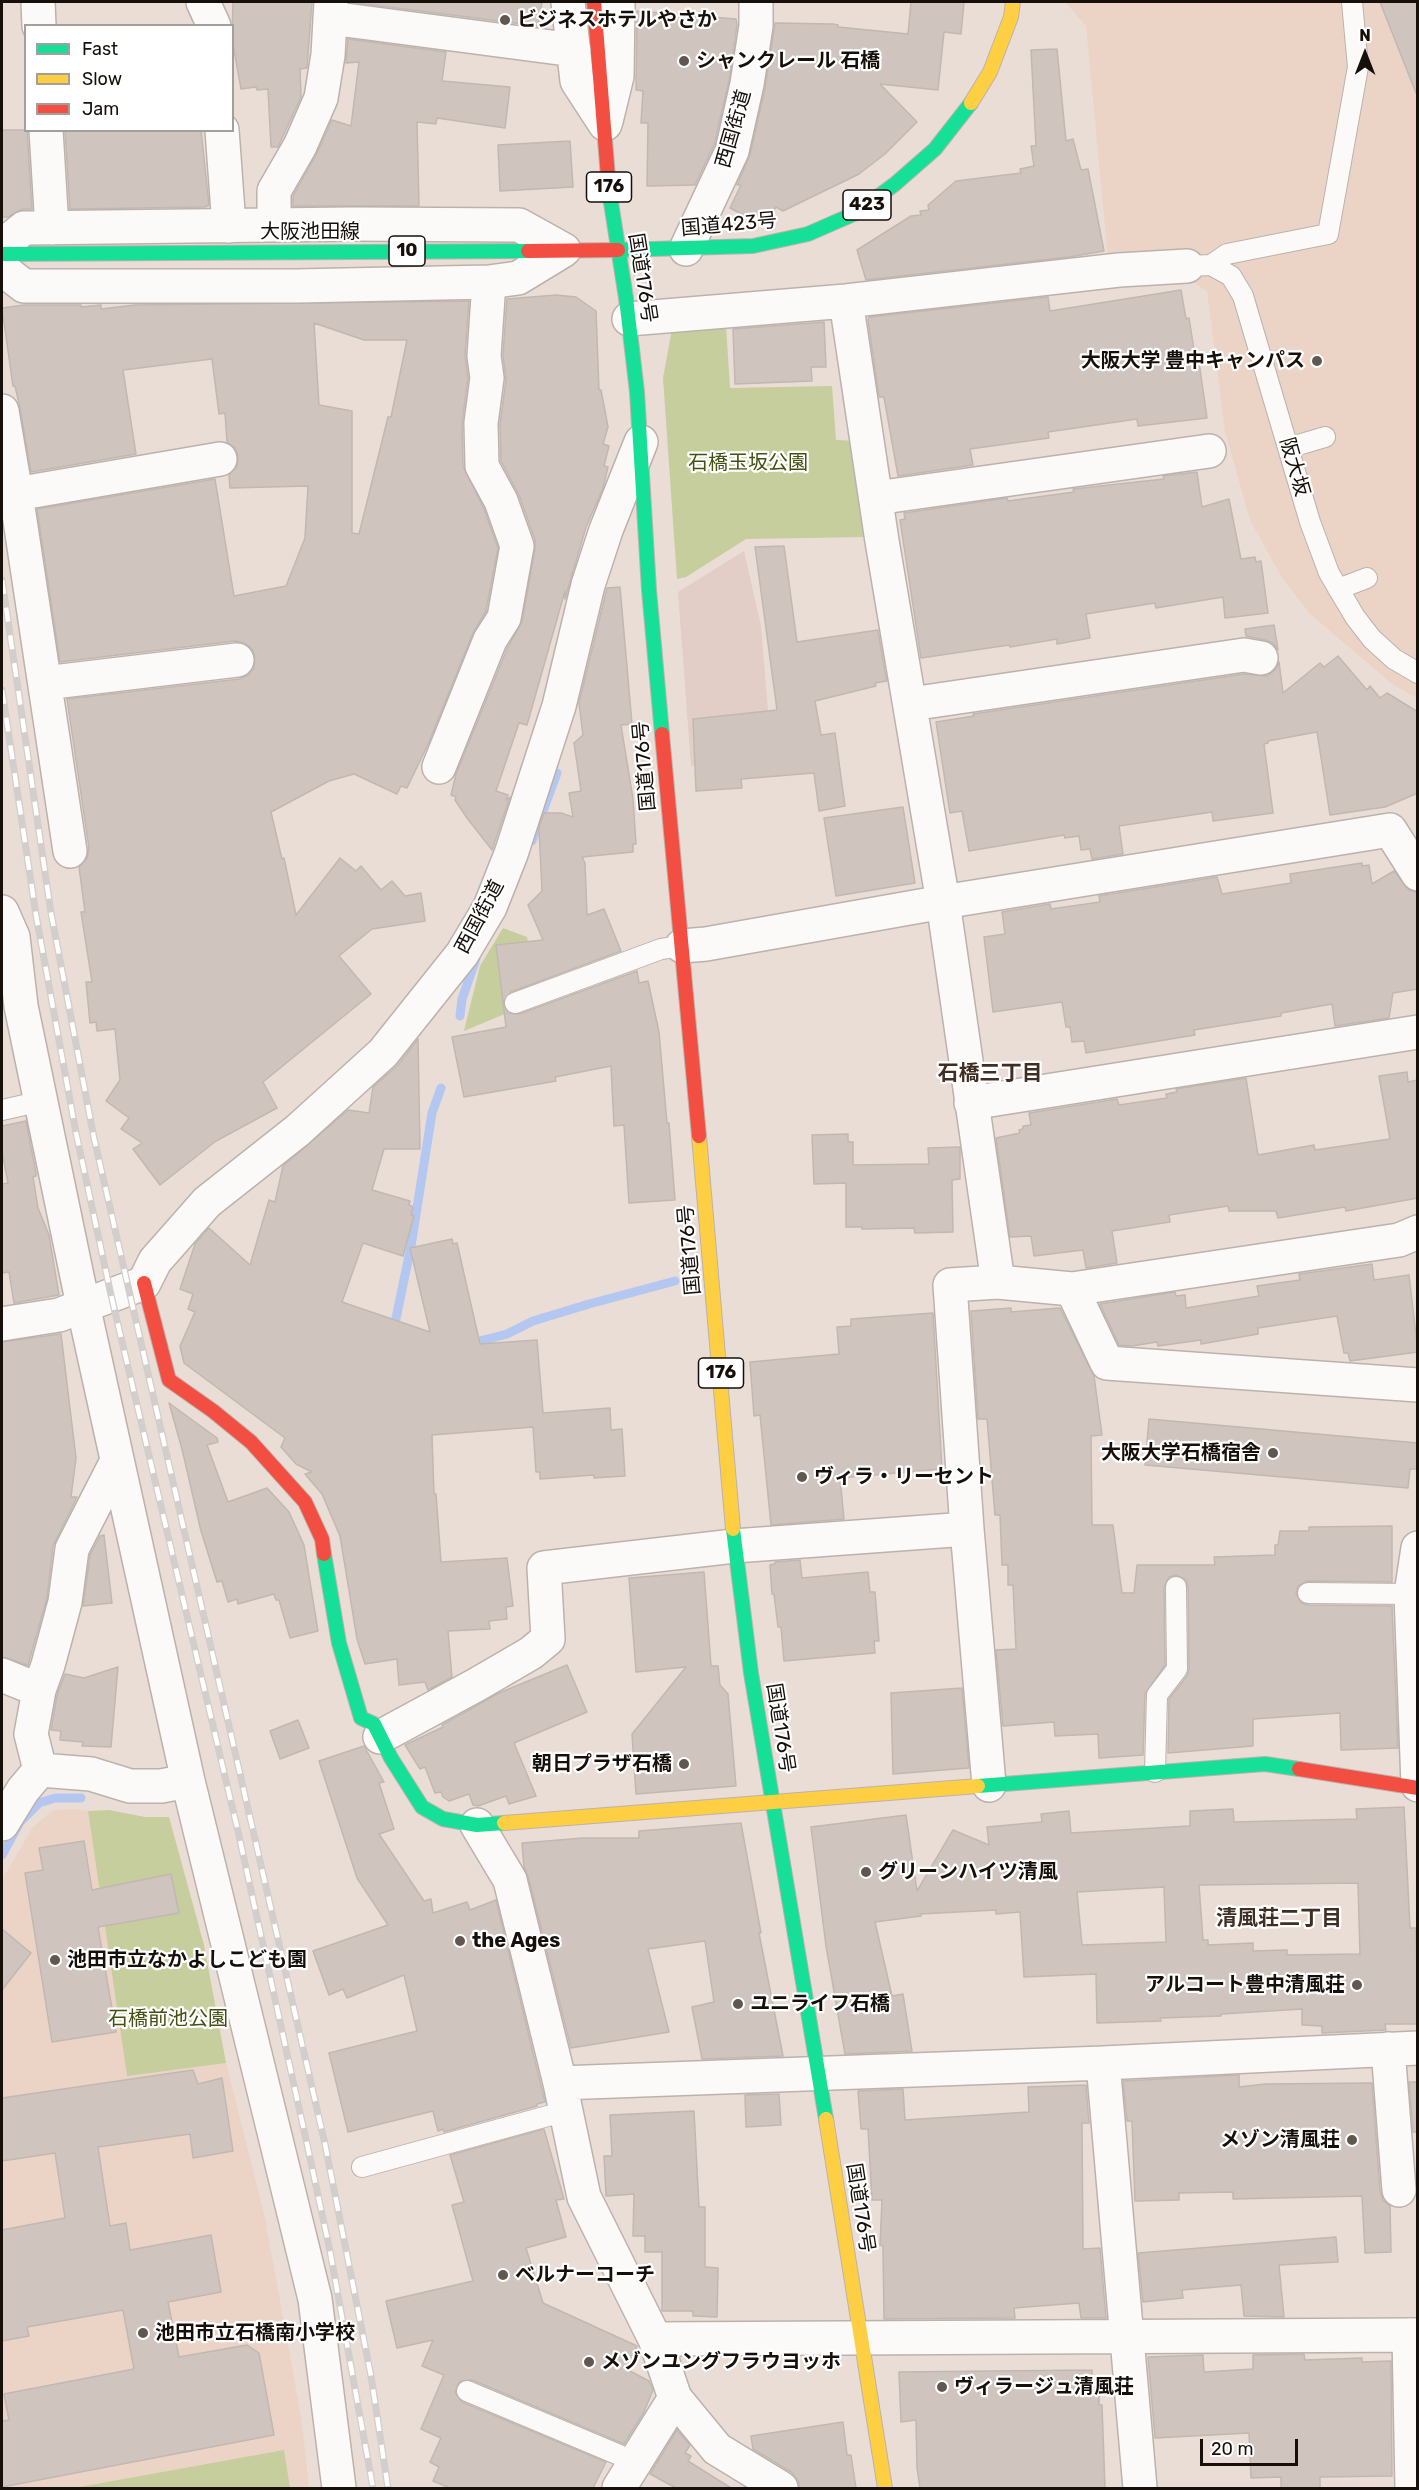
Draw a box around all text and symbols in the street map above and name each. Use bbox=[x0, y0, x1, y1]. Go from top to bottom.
place label: ビジネスホテルやさか bbox=[517, 8, 717, 32]
marker: ビジネスホテルやさか bbox=[498, 13, 512, 27]
legend bbox=[24, 24, 234, 132]
north arrow bbox=[1335, 24, 1395, 84]
text: N bbox=[1359, 26, 1371, 45]
text: Fast bbox=[82, 38, 118, 60]
place label: シャンクレール 石橋 bbox=[696, 49, 880, 73]
marker: シャンクレール 石橋 bbox=[677, 54, 691, 68]
text: Slow bbox=[82, 68, 122, 90]
street label: 西国街道 bbox=[711, 87, 757, 171]
text: Jam bbox=[82, 98, 119, 120]
road number: 176 bbox=[586, 172, 632, 202]
road number: 423 bbox=[843, 190, 891, 220]
street label: 国道423号 bbox=[680, 209, 778, 241]
street label: 大阪池田線 bbox=[260, 220, 360, 244]
street label: 国道176号 bbox=[623, 232, 661, 324]
road number: 10 bbox=[389, 236, 425, 266]
place label: 大阪大学 豊中キャンパス bbox=[1081, 349, 1305, 373]
marker: 大阪大学 豊中キャンパス bbox=[1310, 354, 1324, 368]
street label: 阪大坂 bbox=[1274, 435, 1314, 499]
park label: 石橋玉坂公園 bbox=[688, 451, 808, 475]
street label: 国道176号 bbox=[629, 720, 661, 812]
street label: 西国街道 bbox=[451, 876, 509, 958]
district label: 石橋三丁目 bbox=[938, 1061, 1042, 1087]
street label: 国道176号 bbox=[674, 1204, 706, 1296]
road number: 176 bbox=[698, 1358, 744, 1388]
place label: 大阪大学石橋宿舎 bbox=[1101, 1441, 1261, 1465]
marker: 大阪大学石橋宿舎 bbox=[1266, 1446, 1280, 1460]
place label: ヴィラ・リーセント bbox=[814, 1465, 994, 1489]
marker: ヴィラ・リーセント bbox=[795, 1470, 809, 1484]
street label: 国道176号 bbox=[761, 1682, 799, 1774]
place label: 朝日プラザ石橋 bbox=[532, 1752, 672, 1776]
marker: 朝日プラザ石橋 bbox=[677, 1757, 691, 1771]
place label: グリーンハイツ清風 bbox=[878, 1860, 1058, 1884]
marker: グリーンハイツ清風 bbox=[859, 1865, 873, 1879]
district label: 清風荘二丁目 bbox=[1216, 1906, 1342, 1932]
place label: the Ages bbox=[472, 1929, 560, 1953]
marker: the Ages bbox=[453, 1934, 467, 1948]
place label: 池田市立なかよしこども園 bbox=[67, 1948, 307, 1972]
marker: 池田市立なかよしこども園 bbox=[48, 1953, 62, 1967]
place label: アルコート豊中清風荘 bbox=[1145, 1973, 1345, 1997]
marker: アルコート豊中清風荘 bbox=[1350, 1978, 1364, 1992]
place label: ユニライフ石橋 bbox=[750, 1992, 890, 2016]
marker: ユニライフ石橋 bbox=[731, 1997, 745, 2011]
park label: 石橋前池公園 bbox=[108, 2007, 228, 2031]
place label: メゾン清風荘 bbox=[1220, 2128, 1340, 2152]
marker: メゾン清風荘 bbox=[1345, 2133, 1359, 2147]
street label: 国道176号 bbox=[841, 2162, 879, 2254]
place label: ベルナーコーチ bbox=[515, 2263, 655, 2287]
marker: ベルナーコーチ bbox=[496, 2268, 510, 2282]
place label: 池田市立石橋南小学校 bbox=[155, 2321, 355, 2345]
marker: 池田市立石橋南小学校 bbox=[136, 2326, 150, 2340]
place label: メゾンユングフラウヨッホ bbox=[601, 2350, 841, 2374]
marker: メゾンユングフラウヨッホ bbox=[582, 2355, 596, 2369]
place label: ヴィラージュ清風荘 bbox=[954, 2375, 1134, 2399]
marker: ヴィラージュ清風荘 bbox=[935, 2380, 949, 2394]
scale bar bbox=[1203, 2427, 1300, 2465]
text: 20 m bbox=[1211, 2438, 1253, 2460]

